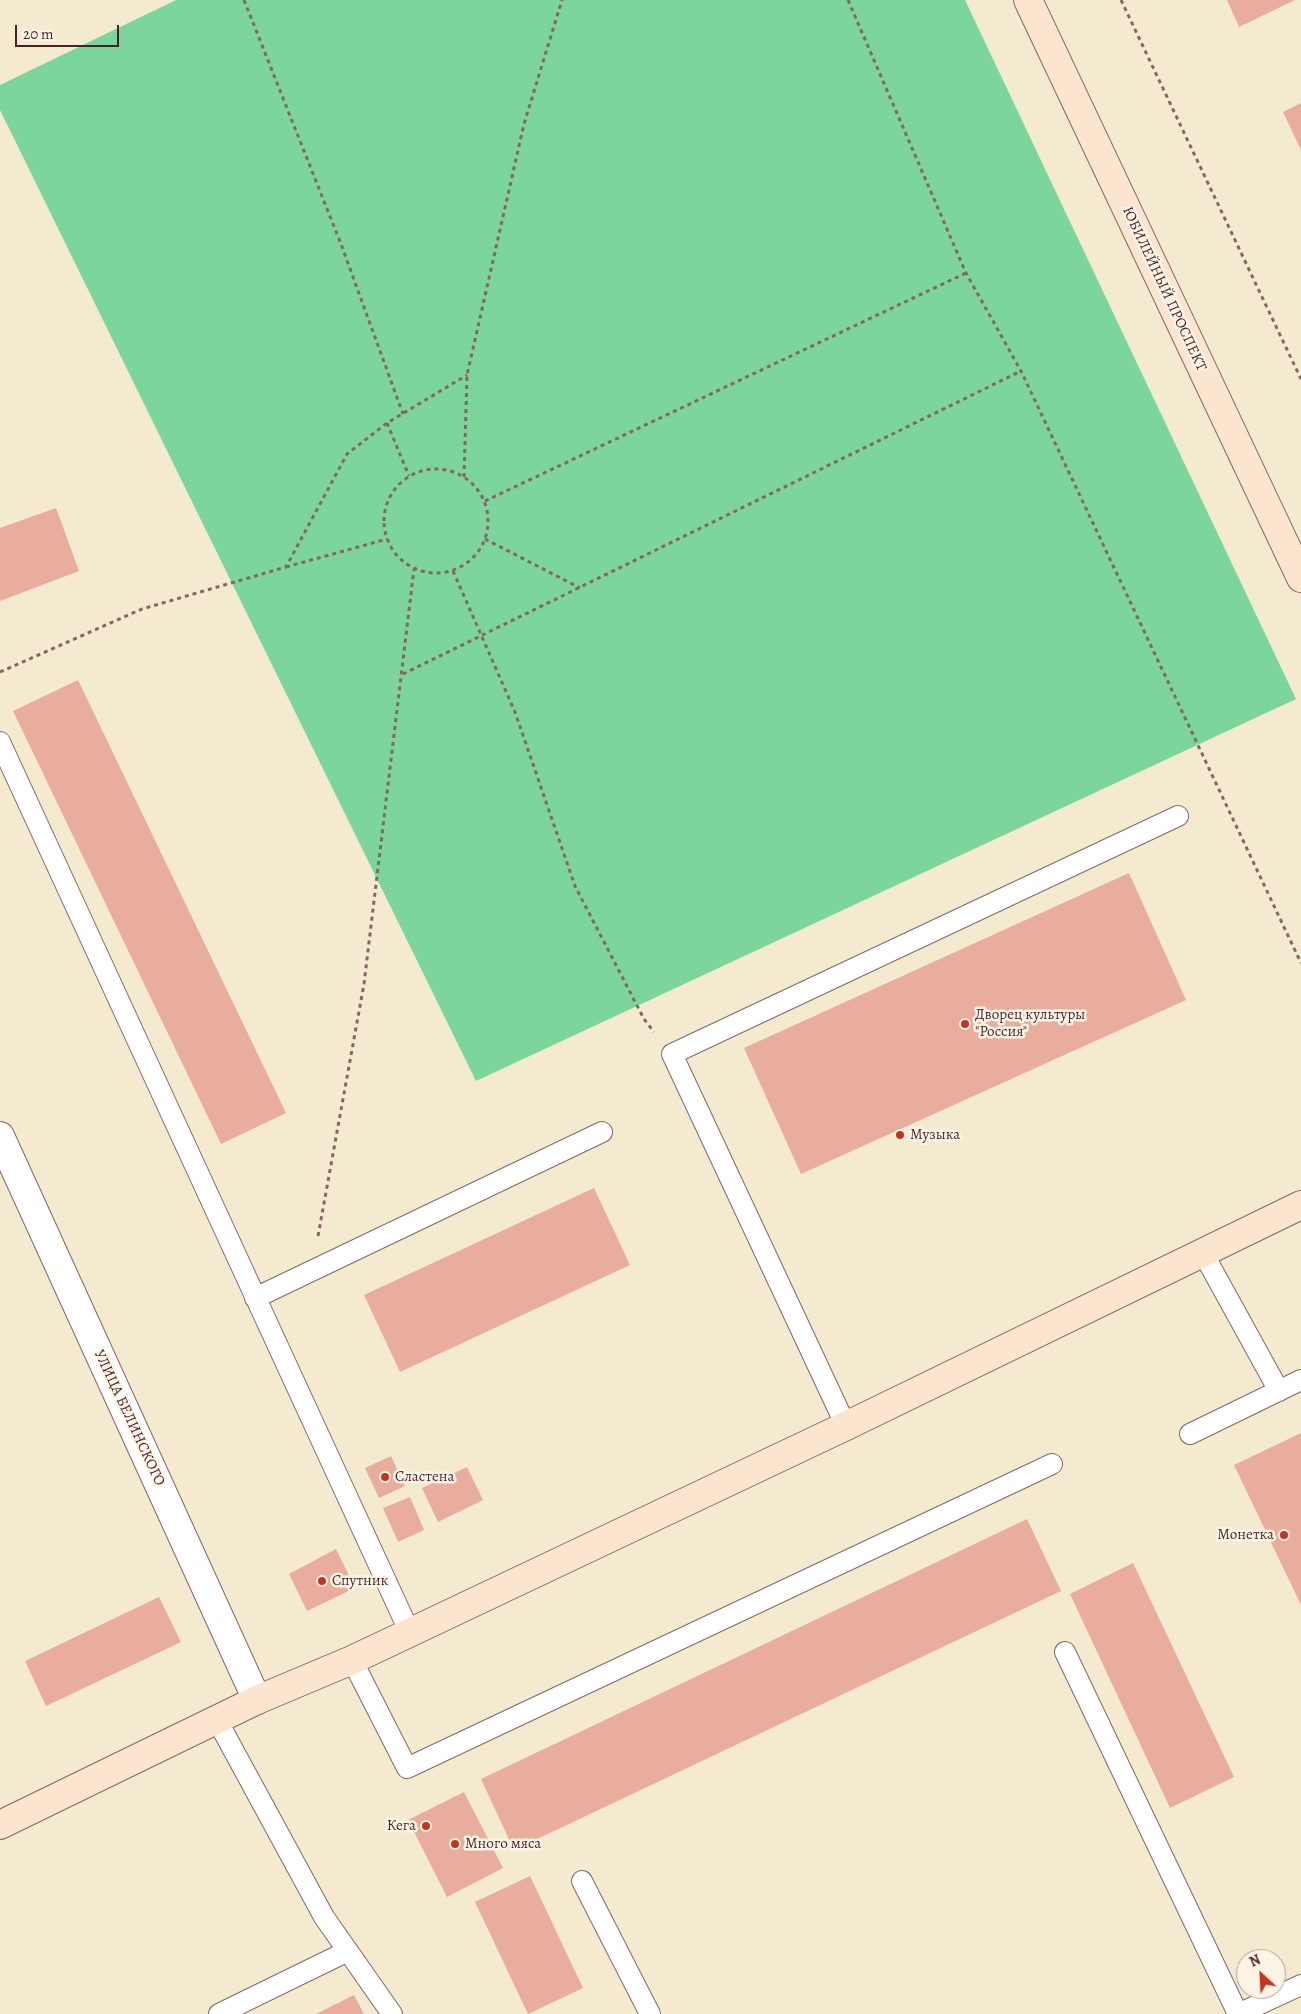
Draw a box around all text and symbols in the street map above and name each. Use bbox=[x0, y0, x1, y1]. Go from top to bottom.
scale bar bbox=[18, 15, 121, 47]
text: 20 m bbox=[23, 24, 54, 44]
street label: ЮБИЛЕЙНЫЙ ПРОСПЕКТ bbox=[1118, 204, 1210, 374]
place label: Дворец культуры "Россия" bbox=[975, 1006, 1085, 1041]
marker: Дворец культуры "Россия" bbox=[959, 1018, 971, 1030]
place label: Музыка bbox=[910, 1126, 960, 1144]
marker: Музыка bbox=[894, 1129, 906, 1141]
street label: УЛИЦА БЕЛИНСКОГО bbox=[90, 1347, 168, 1489]
place label: Сластена bbox=[395, 1468, 454, 1486]
marker: Сластена bbox=[379, 1471, 391, 1483]
place label: Монетка bbox=[1217, 1526, 1274, 1544]
marker: Монетка bbox=[1278, 1529, 1290, 1541]
place label: Спутник bbox=[332, 1572, 388, 1590]
marker: Спутник bbox=[316, 1575, 328, 1587]
place label: Кега bbox=[387, 1817, 416, 1835]
marker: Кега bbox=[420, 1820, 432, 1832]
place label: Много мяса bbox=[465, 1835, 541, 1853]
marker: Много мяса bbox=[449, 1838, 461, 1850]
north arrow bbox=[1236, 1949, 1286, 1999]
text: N bbox=[1246, 1950, 1264, 1972]

